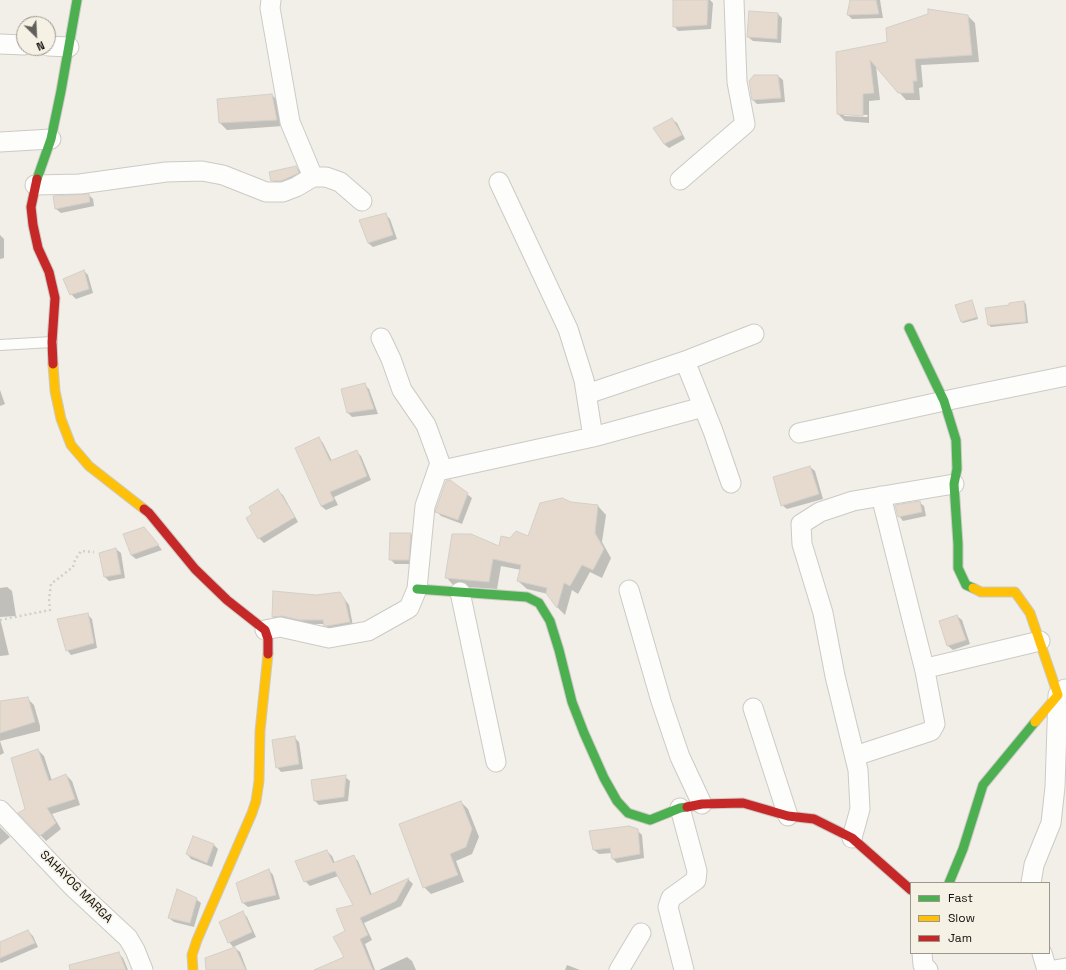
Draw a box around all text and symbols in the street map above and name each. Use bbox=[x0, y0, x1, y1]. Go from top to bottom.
north arrow bbox=[16, 16, 56, 56]
text: N bbox=[34, 38, 47, 54]
street label: SAHAYOG MARGA bbox=[37, 848, 115, 926]
legend bbox=[910, 882, 1050, 954]
text: Fast bbox=[948, 890, 973, 906]
text: Slow bbox=[948, 910, 975, 926]
text: Jam bbox=[948, 930, 972, 946]

